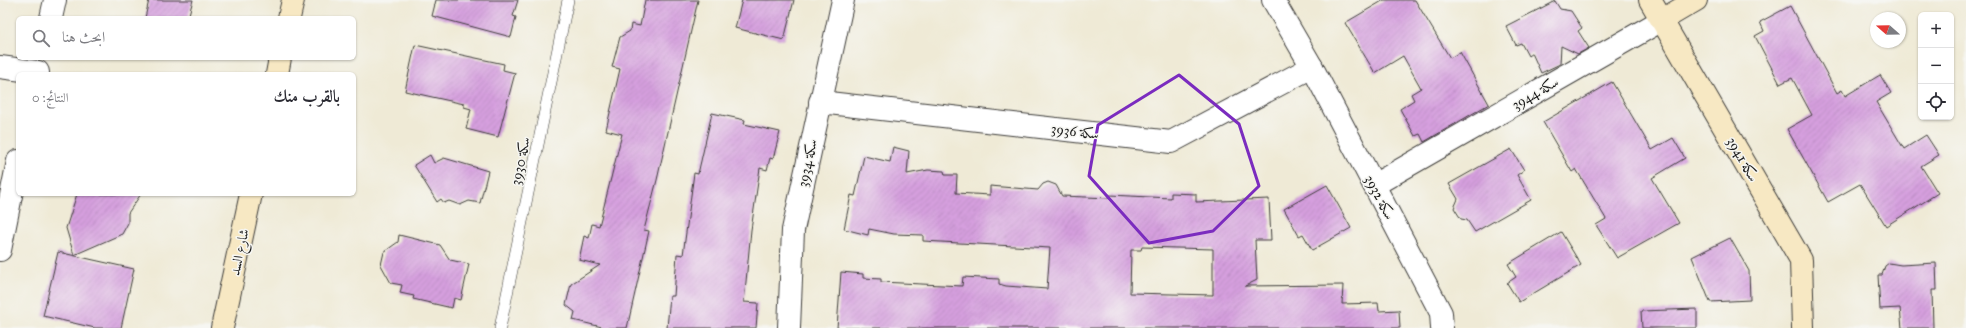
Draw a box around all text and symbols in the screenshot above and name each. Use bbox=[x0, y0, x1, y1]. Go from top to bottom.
north arrow bbox=[1870, 12, 1906, 48]
map controls bbox=[1918, 12, 1954, 120]
button: + bbox=[1918, 12, 1954, 48]
search box bbox=[16, 16, 356, 60]
icon: search bbox=[30, 27, 52, 49]
text: ابحث هنا bbox=[62, 28, 105, 46]
button: − bbox=[1918, 48, 1954, 84]
street label: سكة 3944 bbox=[1509, 73, 1562, 114]
button: locate bbox=[1918, 84, 1954, 120]
text: بالقرب منك bbox=[274, 86, 340, 107]
text: النتائج: 0 bbox=[32, 90, 68, 106]
street label: سكة 3936 bbox=[1050, 120, 1100, 143]
street label: سكة 3941 bbox=[1723, 134, 1762, 185]
street label: سكة 3930 bbox=[507, 135, 534, 187]
street label: سكة 3934 bbox=[794, 137, 821, 189]
street label: سكة 3932 bbox=[1361, 172, 1398, 222]
street label: شارع السد bbox=[226, 227, 256, 278]

